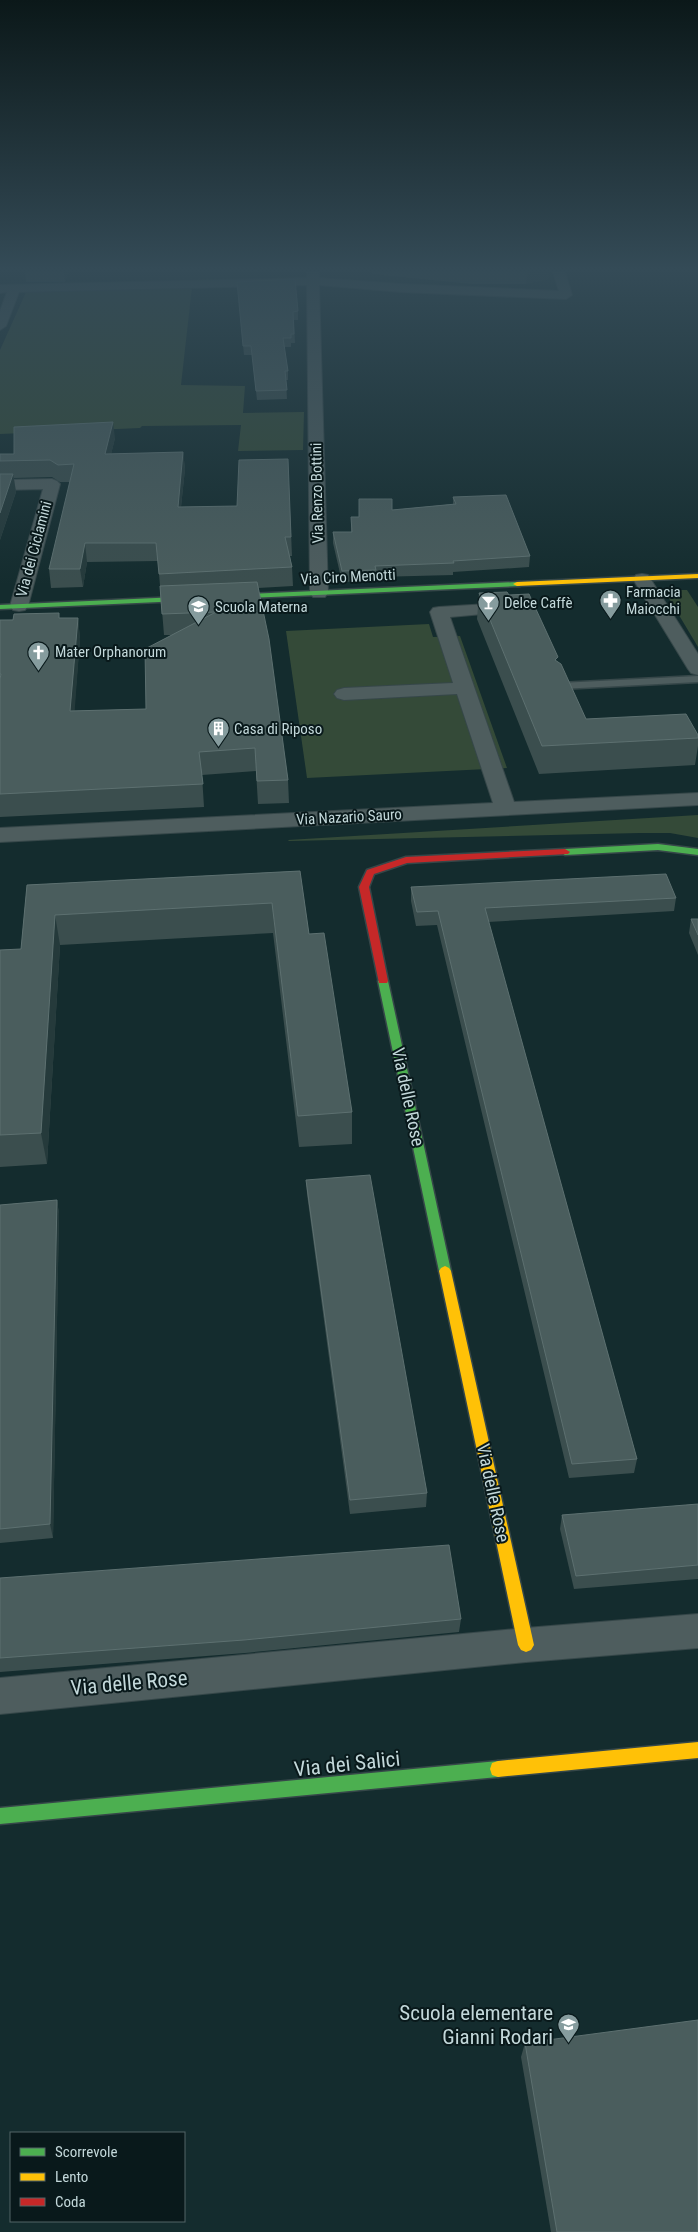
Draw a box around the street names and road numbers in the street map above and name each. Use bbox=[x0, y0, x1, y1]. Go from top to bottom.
street label: Via Renzo Bottini bbox=[307, 442, 327, 544]
street label: Via dei Ciclamini bbox=[13, 499, 55, 599]
street label: Via Ciro Menotti bbox=[300, 566, 396, 588]
street label: Via Nazario Sauro bbox=[296, 805, 402, 829]
street label: Via delle Rose bbox=[388, 1046, 429, 1148]
street label: Via delle Rose bbox=[473, 1442, 514, 1544]
street label: Via delle Rose bbox=[70, 1666, 189, 1700]
street label: Via dei Salici bbox=[293, 1747, 401, 1781]

